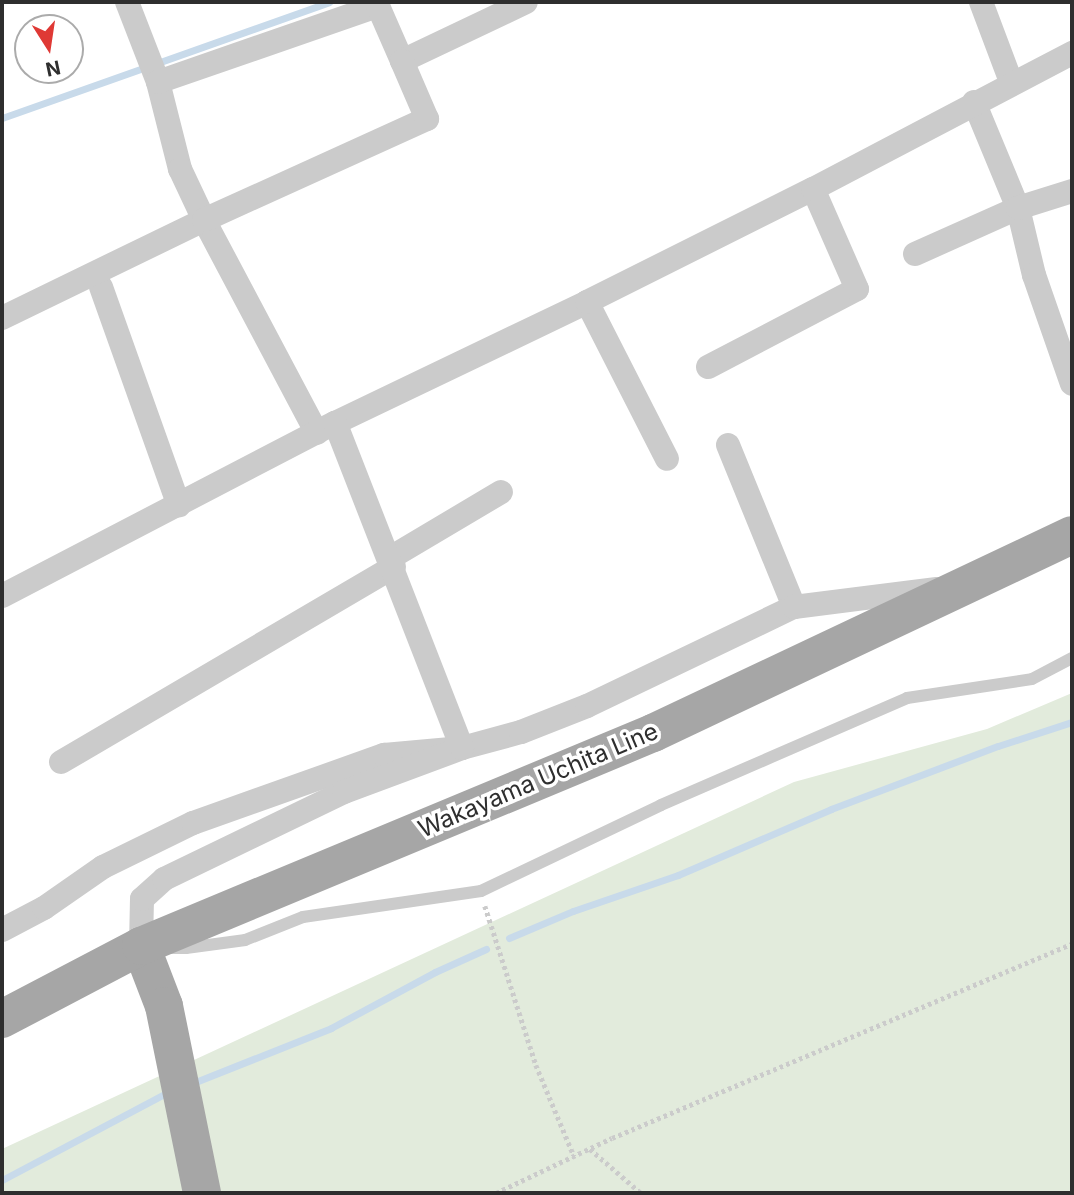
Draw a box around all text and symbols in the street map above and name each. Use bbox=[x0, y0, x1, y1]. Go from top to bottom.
north arrow bbox=[14, 14, 84, 84]
text: N bbox=[44, 55, 63, 81]
street label: Wakayama Uchita Line bbox=[414, 716, 662, 844]

